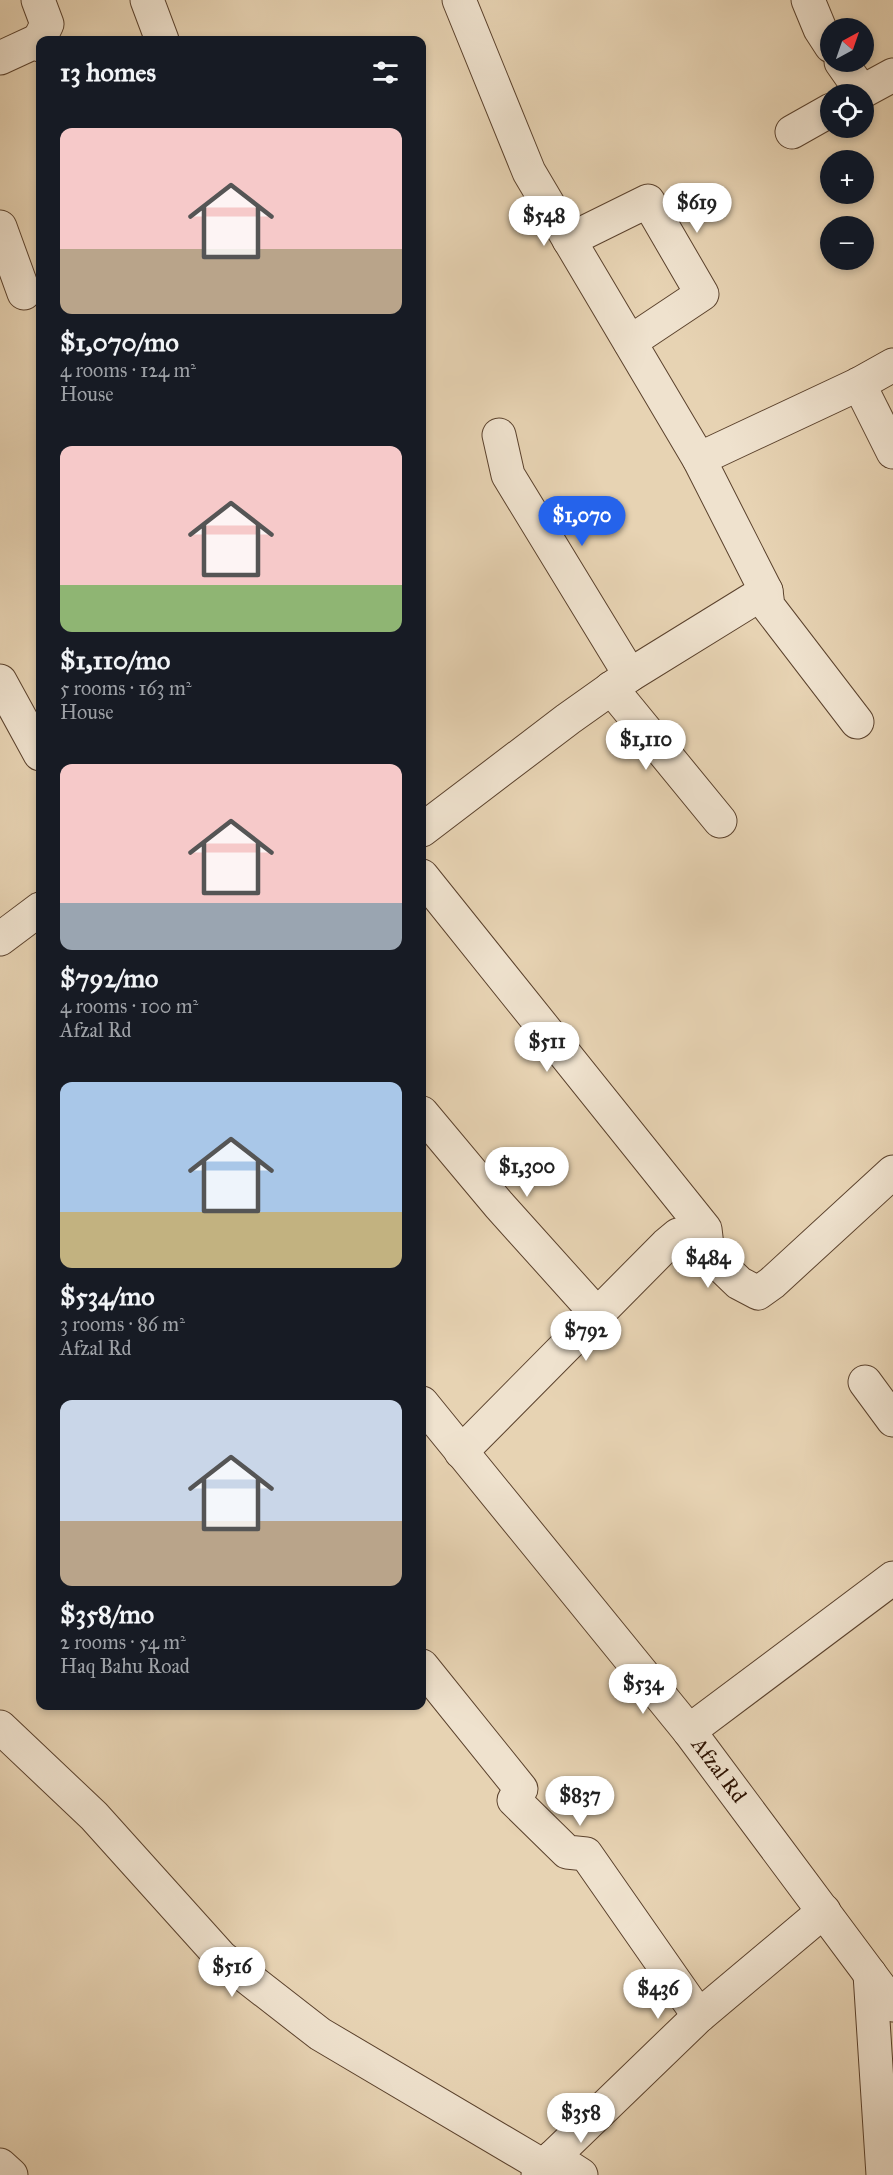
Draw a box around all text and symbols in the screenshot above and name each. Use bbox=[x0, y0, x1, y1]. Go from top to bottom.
north arrow bbox=[820, 18, 874, 72]
map controls bbox=[820, 18, 874, 270]
text: 13 homes bbox=[60, 56, 156, 88]
icon: filters bbox=[369, 56, 402, 89]
button: locate bbox=[820, 84, 874, 138]
button: + bbox=[820, 150, 874, 204]
icon: home bbox=[177, 167, 285, 275]
pin: $619 bbox=[661, 183, 733, 234]
text: $619 bbox=[677, 190, 717, 214]
pin: $548 bbox=[508, 196, 580, 247]
text: $548 bbox=[523, 203, 565, 227]
button: − bbox=[820, 216, 874, 270]
text: $1,070/mo bbox=[60, 326, 179, 358]
text: 4 rooms · 124 m² bbox=[60, 358, 196, 382]
text: House bbox=[60, 382, 114, 406]
icon: home bbox=[177, 485, 285, 593]
pin: $1,070 bbox=[533, 496, 631, 547]
text: $1,070 bbox=[552, 503, 612, 527]
text: $1,110/mo bbox=[60, 644, 170, 676]
text: 5 rooms · 163 m² bbox=[60, 676, 192, 700]
text: House bbox=[60, 700, 114, 724]
pin: $1,110 bbox=[597, 720, 695, 771]
text: $1,110 bbox=[620, 727, 672, 751]
icon: home bbox=[177, 803, 285, 911]
text: $792/mo bbox=[60, 962, 158, 994]
text: 4 rooms · 100 m² bbox=[60, 994, 198, 1018]
text: Afzal Rd bbox=[60, 1018, 132, 1042]
pin: $511 bbox=[511, 1022, 583, 1073]
text: $511 bbox=[528, 1029, 566, 1053]
icon: home bbox=[177, 1121, 285, 1229]
pin: $1,300 bbox=[478, 1147, 576, 1198]
text: $1,300 bbox=[499, 1154, 555, 1178]
pin: $484 bbox=[672, 1238, 744, 1289]
text: $484 bbox=[686, 1245, 730, 1269]
text: $534/mo bbox=[60, 1280, 155, 1312]
pin: $792 bbox=[550, 1311, 622, 1362]
text: 3 rooms · 86 m² bbox=[60, 1312, 185, 1336]
text: $792 bbox=[564, 1318, 608, 1342]
text: Afzal Rd bbox=[60, 1336, 132, 1360]
icon: home bbox=[177, 1439, 285, 1547]
text: $358/mo bbox=[60, 1598, 154, 1630]
text: 2 rooms · 54 m² bbox=[60, 1630, 186, 1654]
text: Haq Bahu Road bbox=[60, 1654, 190, 1678]
pin: $534 bbox=[607, 1664, 679, 1715]
text: $534 bbox=[623, 1671, 663, 1695]
street label: Afzal Rd bbox=[685, 1731, 752, 1808]
pin: $837 bbox=[544, 1776, 616, 1827]
text: $837 bbox=[559, 1783, 601, 1807]
pin: $516 bbox=[196, 1947, 268, 1998]
text: $516 bbox=[212, 1954, 252, 1978]
pin: $436 bbox=[622, 1969, 694, 2020]
text: $436 bbox=[637, 1976, 679, 2000]
pin: $358 bbox=[545, 2093, 617, 2144]
text: $358 bbox=[561, 2100, 601, 2124]

